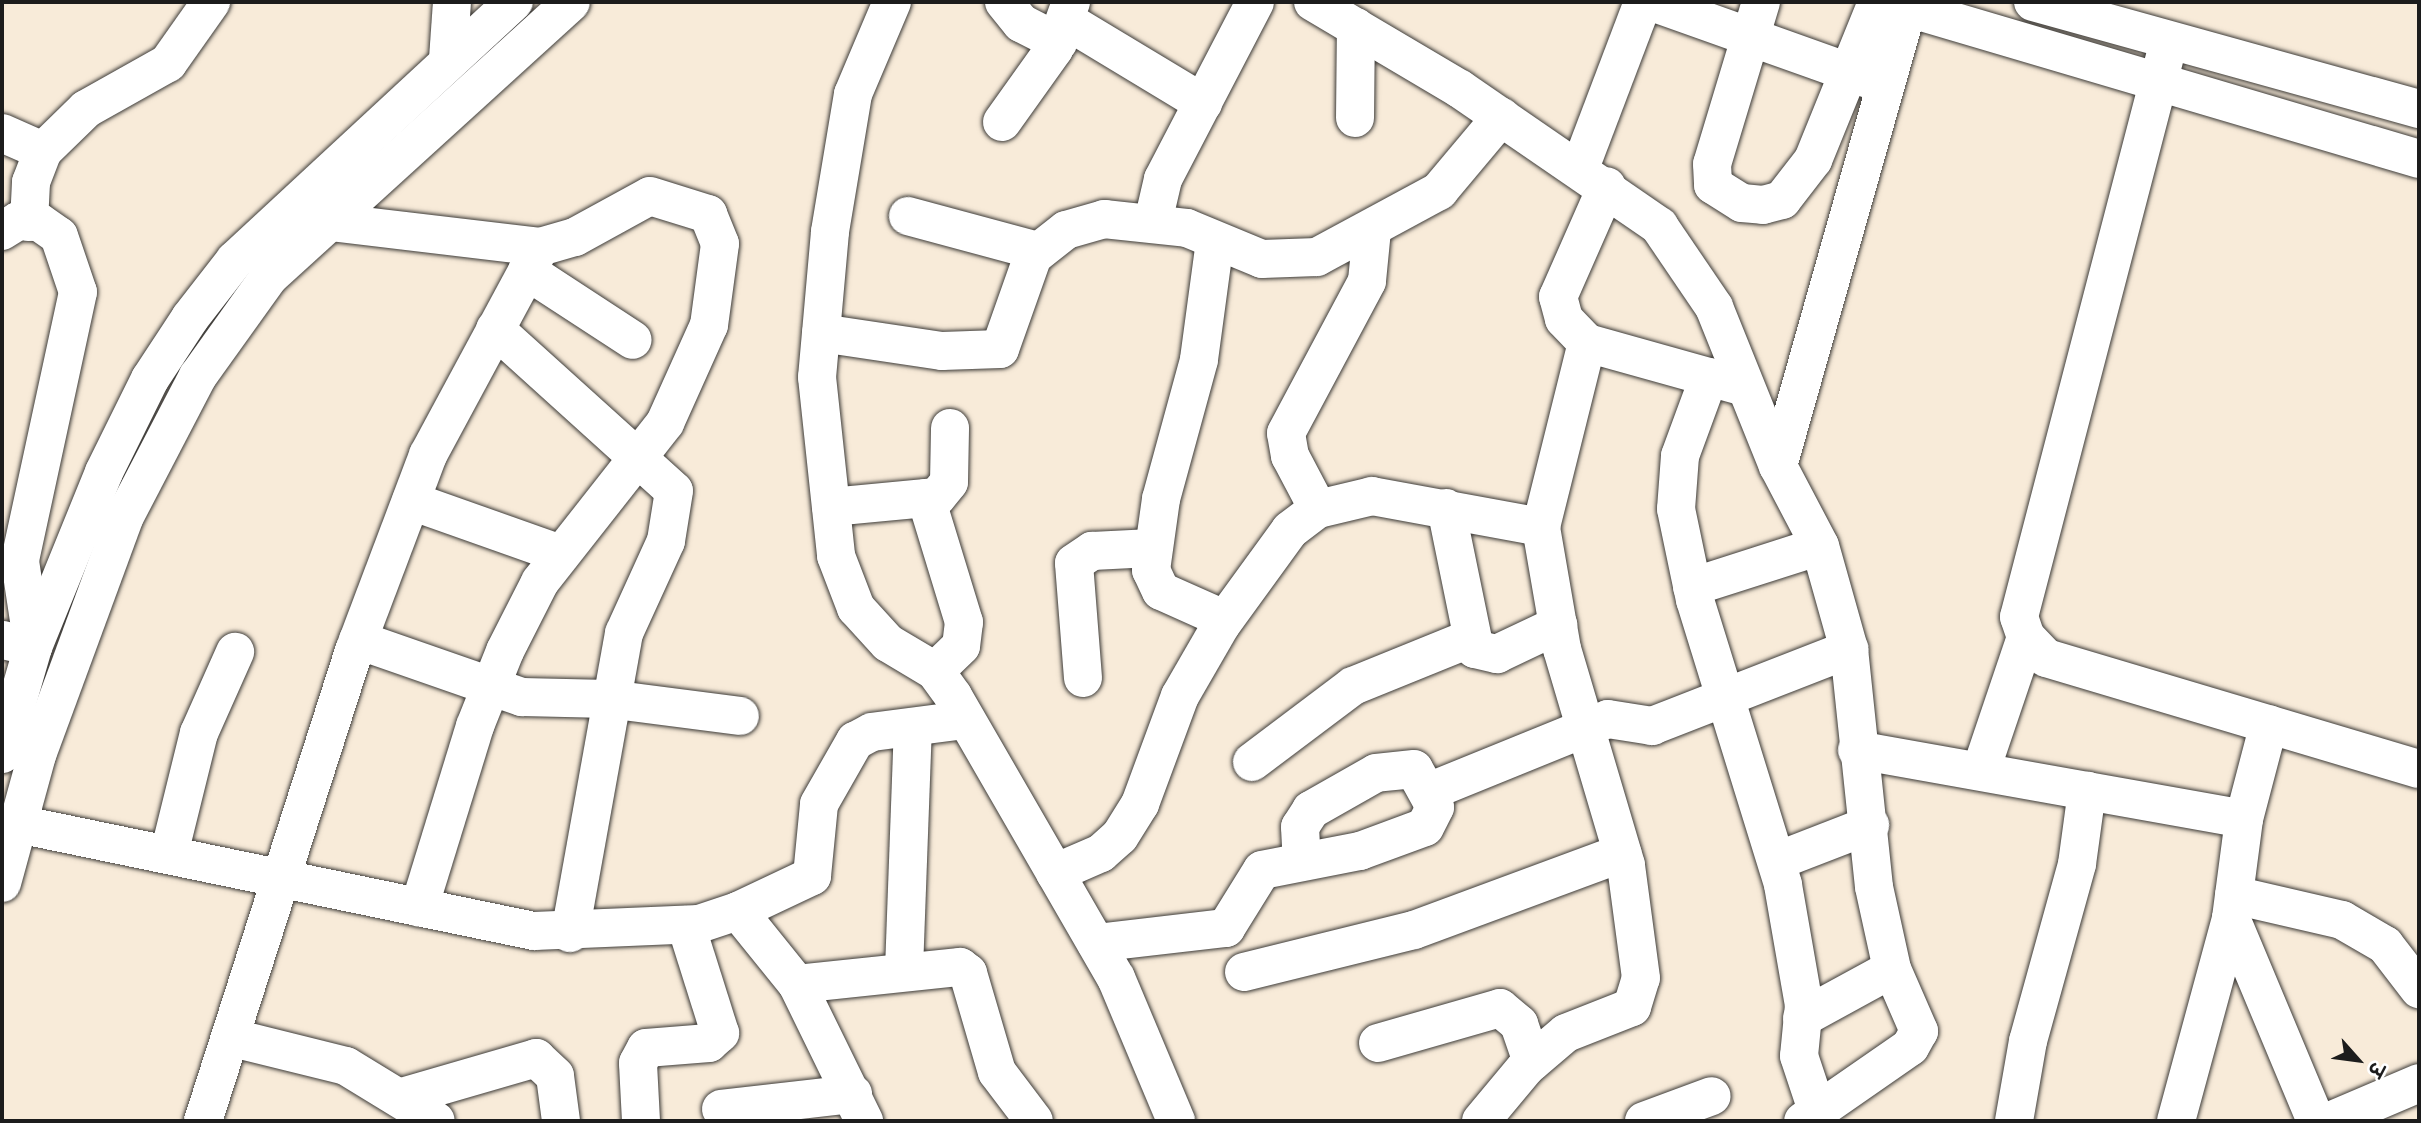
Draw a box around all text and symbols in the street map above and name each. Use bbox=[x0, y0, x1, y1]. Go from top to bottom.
north arrow bbox=[2323, 1025, 2393, 1095]
text: उ bbox=[2362, 1058, 2391, 1082]

